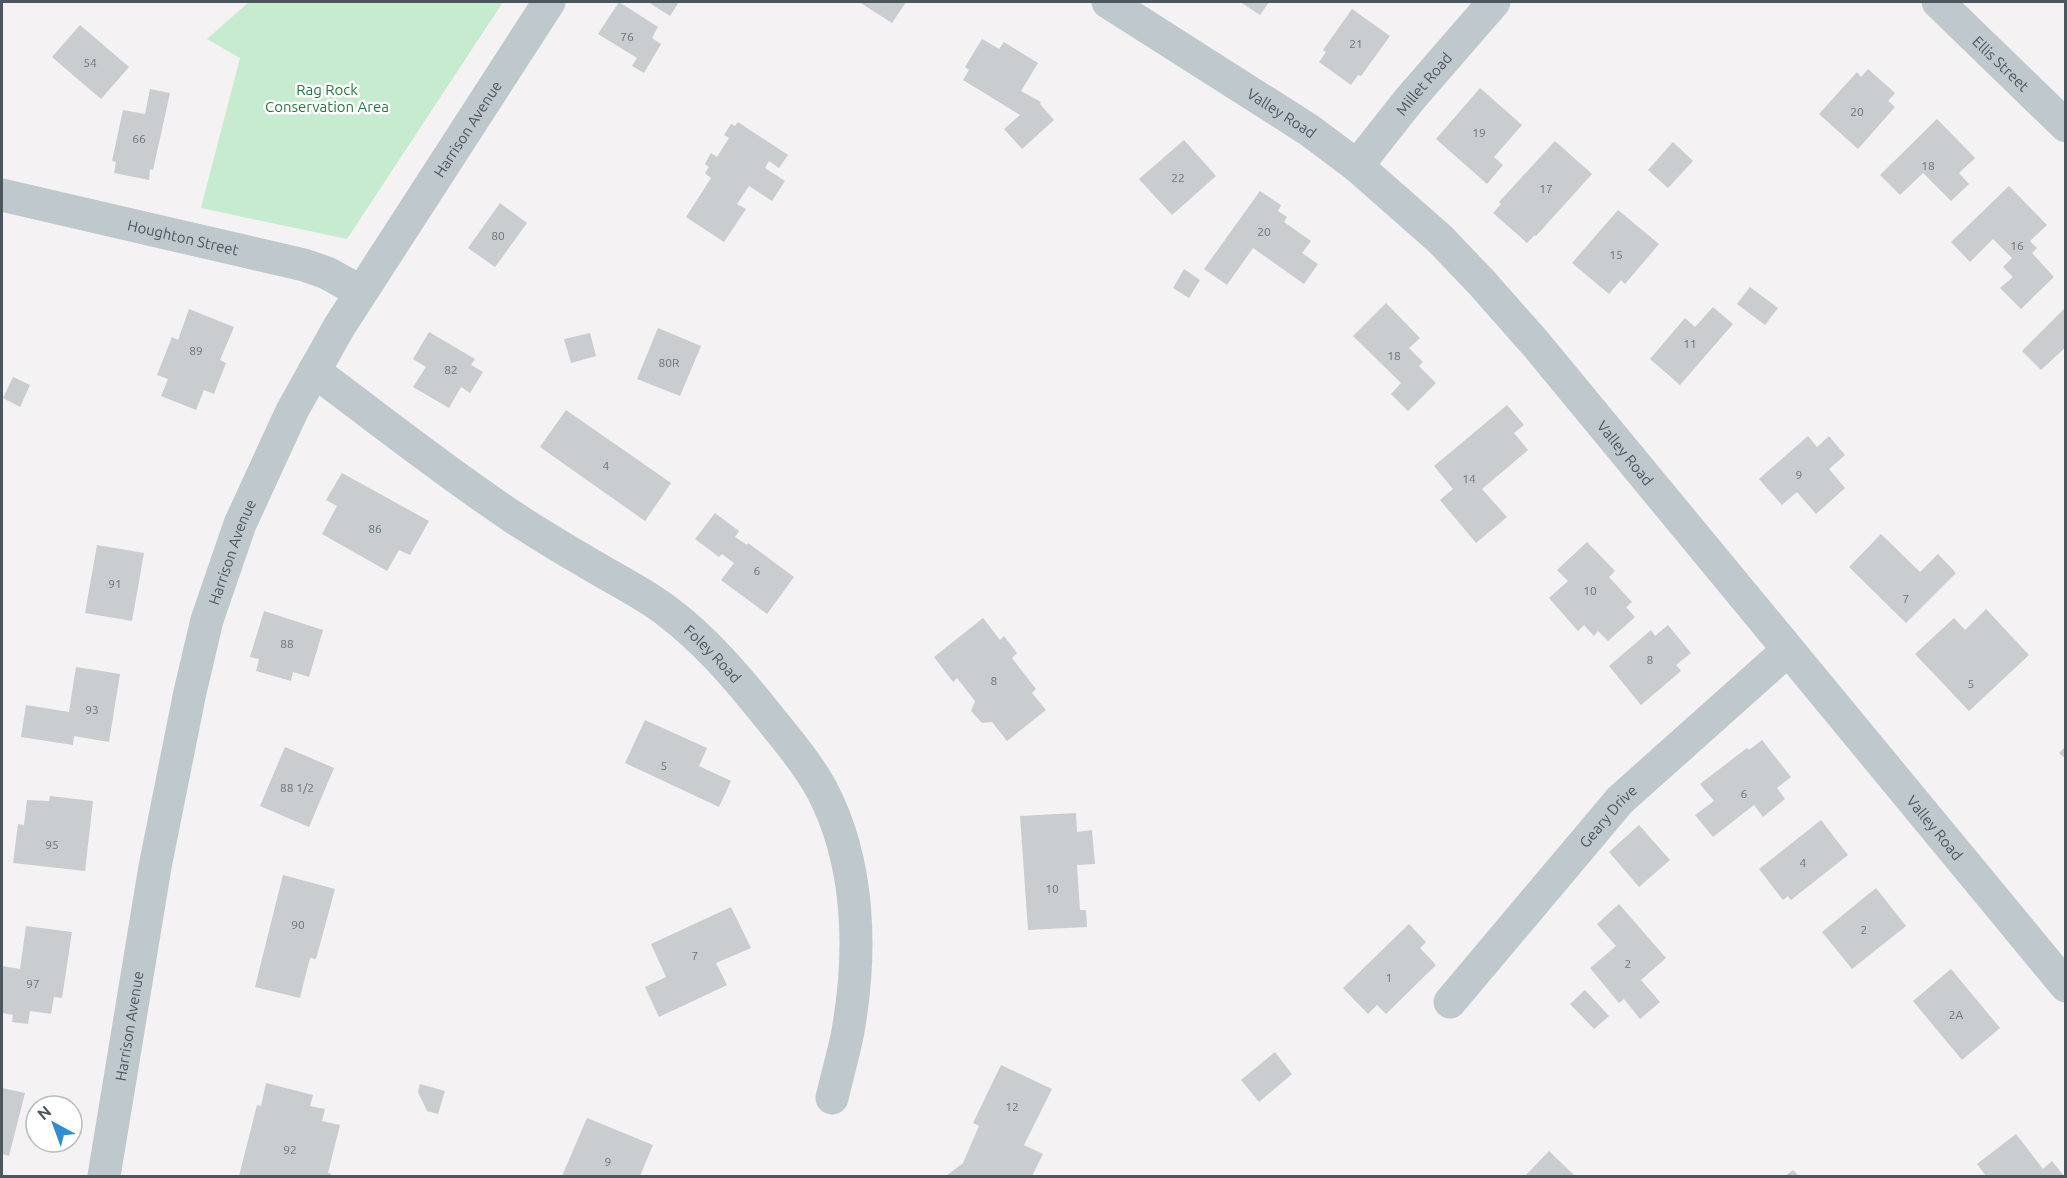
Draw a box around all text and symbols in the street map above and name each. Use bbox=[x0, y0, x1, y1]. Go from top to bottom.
house number: 76 bbox=[620, 30, 634, 43]
street label: Ellis Street bbox=[1969, 32, 2033, 94]
house number: 21 bbox=[1349, 37, 1363, 50]
street label: Millet Road bbox=[1392, 49, 1455, 118]
house number: 54 bbox=[83, 56, 97, 69]
street label: Harrison Avenue bbox=[430, 77, 504, 180]
park label: Rag Rock Conservation Area bbox=[265, 81, 389, 115]
street label: Valley Road bbox=[1244, 84, 1320, 141]
house number: 20 bbox=[1850, 105, 1864, 118]
house number: 19 bbox=[1472, 126, 1486, 139]
house number: 66 bbox=[132, 132, 146, 145]
house number: 18 bbox=[1921, 159, 1935, 172]
house number: 22 bbox=[1171, 171, 1185, 184]
house number: 17 bbox=[1539, 182, 1553, 195]
street label: Houghton Street bbox=[126, 216, 241, 258]
house number: 20 bbox=[1257, 225, 1271, 238]
house number: 80 bbox=[491, 229, 505, 242]
house number: 16 bbox=[2010, 239, 2024, 252]
house number: 15 bbox=[1609, 248, 1623, 261]
house number: 11 bbox=[1683, 337, 1697, 350]
house number: 89 bbox=[189, 344, 203, 357]
house number: 18 bbox=[1387, 349, 1401, 362]
house number: 80R bbox=[658, 356, 680, 369]
house number: 82 bbox=[444, 363, 458, 376]
street label: Valley Road bbox=[1594, 417, 1657, 488]
house number: 4 bbox=[603, 459, 610, 472]
house number: 9 bbox=[1796, 468, 1802, 481]
house number: 14 bbox=[1462, 472, 1476, 485]
street label: Harrison Avenue bbox=[204, 496, 259, 607]
house number: 86 bbox=[368, 522, 382, 535]
house number: 6 bbox=[754, 564, 761, 577]
house number: 91 bbox=[108, 577, 122, 590]
house number: 10 bbox=[1583, 584, 1597, 597]
house number: 7 bbox=[1903, 592, 1909, 605]
street label: Foley Road bbox=[681, 621, 745, 686]
house number: 88 bbox=[280, 637, 294, 650]
house number: 8 bbox=[1647, 653, 1654, 666]
house number: 8 bbox=[991, 674, 998, 687]
house number: 5 bbox=[1968, 677, 1974, 690]
house number: 93 bbox=[85, 703, 99, 716]
house number: 5 bbox=[661, 759, 667, 772]
house number: 88 1/2 bbox=[280, 781, 314, 794]
street label: Geary Drive bbox=[1575, 781, 1640, 851]
house number: 6 bbox=[1741, 787, 1748, 800]
street label: Valley Road bbox=[1904, 792, 1967, 863]
house number: 95 bbox=[45, 838, 59, 851]
house number: 4 bbox=[1800, 856, 1807, 869]
house number: 10 bbox=[1045, 882, 1059, 895]
house number: 90 bbox=[291, 918, 305, 931]
house number: 2 bbox=[1861, 923, 1867, 936]
house number: 7 bbox=[692, 949, 698, 962]
house number: 2 bbox=[1625, 957, 1631, 970]
street label: Harrison Avenue bbox=[111, 970, 146, 1082]
house number: 1 bbox=[1386, 971, 1392, 984]
house number: 97 bbox=[26, 977, 40, 990]
house number: 2A bbox=[1949, 1008, 1963, 1021]
north arrow bbox=[24, 1094, 84, 1154]
house number: 12 bbox=[1005, 1100, 1019, 1113]
text: N bbox=[34, 1102, 55, 1123]
house number: 92 bbox=[283, 1143, 297, 1156]
house number: 9 bbox=[605, 1155, 611, 1168]

